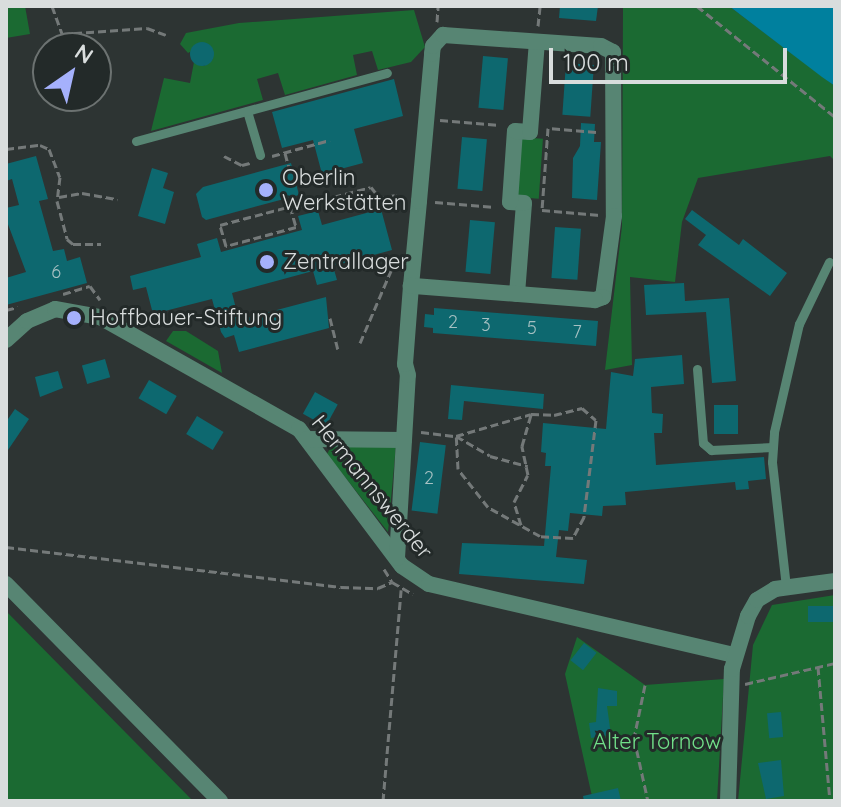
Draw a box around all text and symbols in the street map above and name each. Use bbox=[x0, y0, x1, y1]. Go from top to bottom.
north arrow bbox=[32, 32, 112, 112]
scale bar bbox=[553, 32, 791, 82]
text: N bbox=[70, 38, 99, 70]
text: 100 m bbox=[563, 47, 629, 77]
place label: Oberlin Werkstätten bbox=[282, 164, 407, 216]
marker: Oberlin Werkstätten bbox=[257, 181, 275, 199]
place label: Zentrallager bbox=[283, 249, 409, 275]
marker: Zentrallager bbox=[258, 253, 276, 271]
house number: 6 bbox=[51, 261, 61, 283]
place label: Hoffbauer-Stiftung bbox=[90, 305, 282, 331]
marker: Hoffbauer-Stiftung bbox=[65, 309, 83, 327]
house number: 2 bbox=[448, 311, 458, 333]
house number: 3 bbox=[481, 314, 491, 336]
house number: 5 bbox=[527, 317, 537, 339]
house number: 7 bbox=[572, 321, 582, 343]
street label: Hermannswerder bbox=[306, 410, 438, 564]
house number: 2 bbox=[424, 467, 434, 489]
park label: Alter Tornow bbox=[593, 729, 721, 755]

